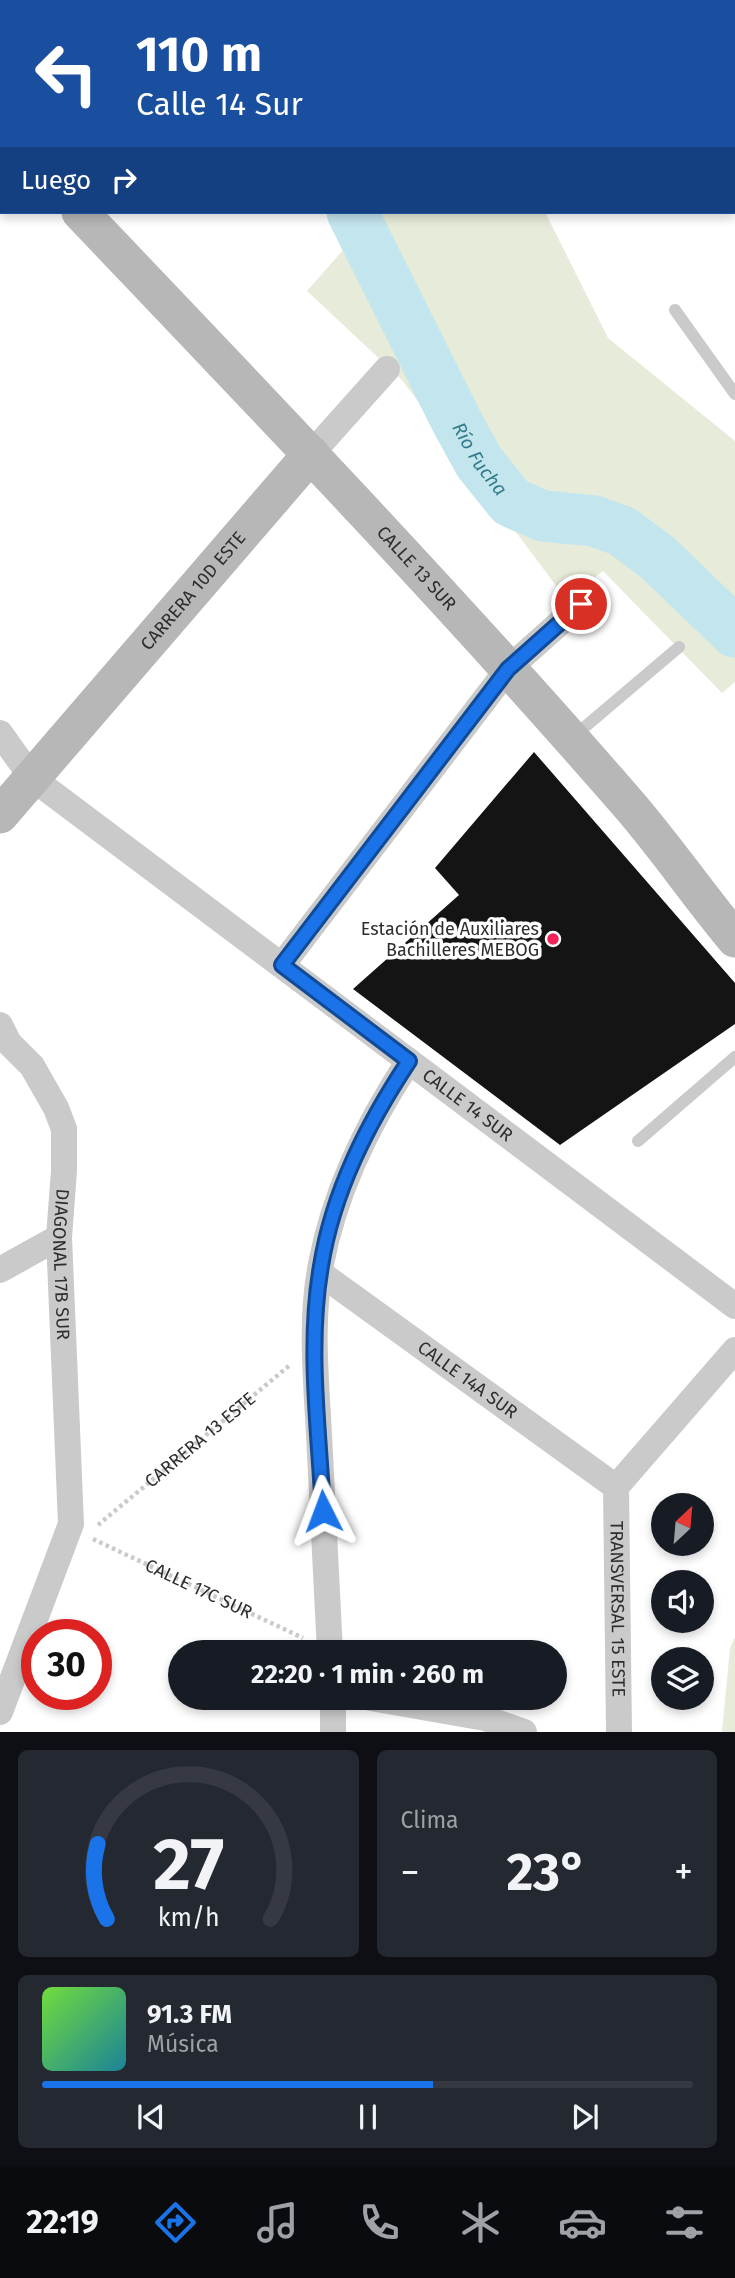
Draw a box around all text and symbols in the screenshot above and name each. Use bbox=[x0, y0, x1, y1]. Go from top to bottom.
text: 110 m bbox=[136, 25, 262, 84]
icon: left bbox=[21, 28, 112, 119]
text: Calle 14 Sur bbox=[136, 85, 303, 123]
icon: right bbox=[105, 161, 143, 199]
text: Luego bbox=[21, 165, 91, 196]
water label: Río Fucha bbox=[448, 418, 512, 500]
street label: CALLE 13 SUR bbox=[372, 521, 461, 615]
street label: CARRERA 10D ESTE bbox=[136, 527, 250, 655]
pin bbox=[551, 574, 611, 634]
icon: arrive bbox=[562, 585, 600, 623]
place label: Estación de Auxiliares Bachilleres MEBOG bbox=[361, 918, 539, 961]
marker: Estación de Auxiliares Bachilleres MEBOG bbox=[545, 931, 561, 947]
street label: CALLE 14 SUR bbox=[418, 1064, 517, 1146]
street label: DIAGONAL 17B SUR bbox=[48, 1188, 74, 1340]
street label: CALLE 14A SUR bbox=[413, 1336, 522, 1423]
street label: CARRERA 13 ESTE bbox=[140, 1387, 260, 1492]
position arrow bbox=[286, 1474, 360, 1548]
north arrow bbox=[651, 1493, 714, 1556]
map controls bbox=[651, 1493, 714, 1710]
street label: TRANSVERSAL 15 ESTE bbox=[605, 1521, 630, 1697]
street label: CALLE 17C SUR bbox=[142, 1554, 256, 1624]
button: sound bbox=[651, 1570, 714, 1633]
speed limit sign: 30 bbox=[21, 1619, 112, 1710]
button: layers bbox=[651, 1647, 714, 1710]
text: 22:20 · 1 min · 260 m bbox=[251, 1659, 484, 1690]
text: Clima bbox=[401, 1806, 459, 1834]
text: 27 bbox=[153, 1822, 224, 1909]
text: 23° bbox=[506, 1841, 587, 1904]
text: − bbox=[401, 1849, 420, 1895]
text: + bbox=[674, 1849, 693, 1895]
text: km/h bbox=[157, 1903, 219, 1933]
text: 91.3 FM bbox=[147, 1999, 232, 2030]
text: Música bbox=[147, 2030, 219, 2058]
icon: previous bbox=[132, 2098, 170, 2136]
icon: pause bbox=[349, 2098, 387, 2136]
icon: next bbox=[566, 2098, 604, 2136]
icon: directions bbox=[151, 2198, 200, 2247]
icon: music bbox=[253, 2198, 302, 2247]
icon: phone bbox=[355, 2198, 404, 2247]
icon: climate bbox=[456, 2198, 505, 2247]
icon: car bbox=[558, 2198, 607, 2247]
icon: filters bbox=[660, 2198, 709, 2247]
text: 22:19 bbox=[26, 2203, 99, 2241]

